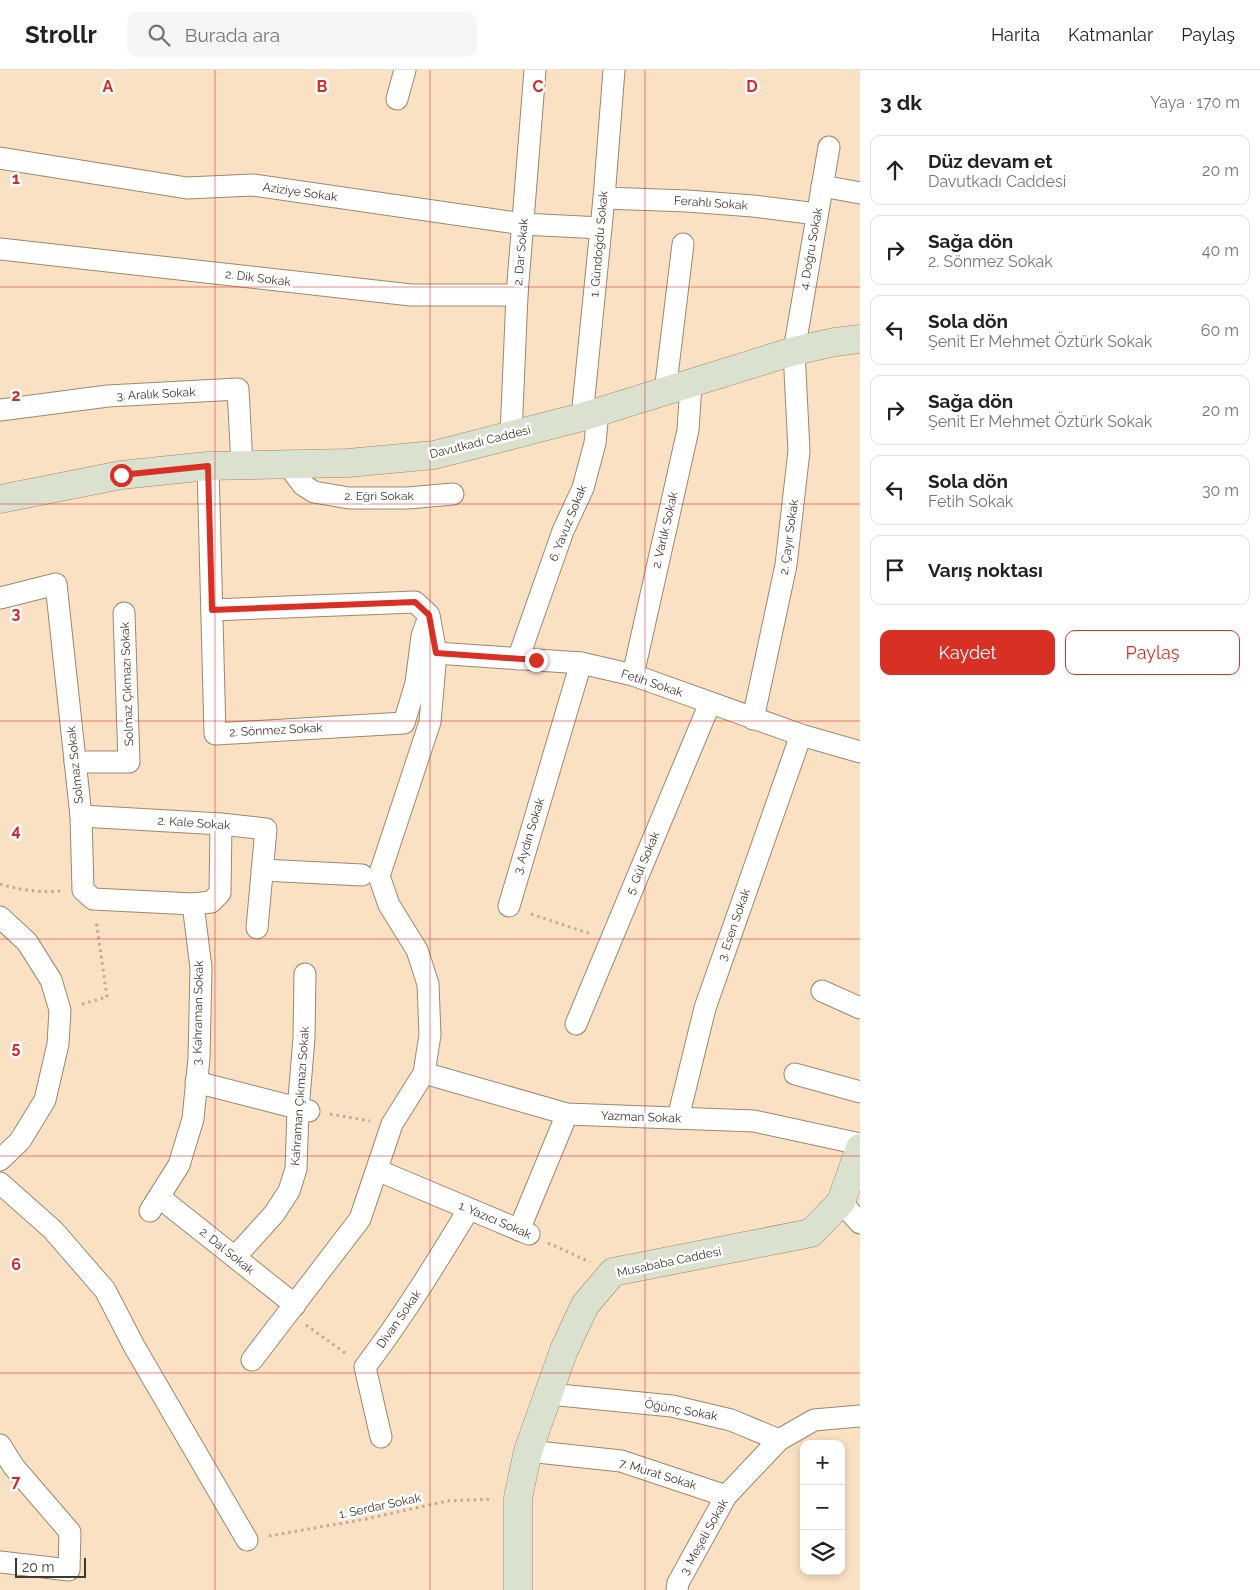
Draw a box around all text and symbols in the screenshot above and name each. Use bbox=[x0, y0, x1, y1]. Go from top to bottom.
search box bbox=[127, 12, 477, 57]
text: Strollr bbox=[25, 20, 97, 49]
icon: search bbox=[145, 21, 173, 49]
text: Burada ara bbox=[185, 24, 280, 46]
text: Harita bbox=[991, 24, 1040, 45]
text: Katmanlar bbox=[1068, 24, 1153, 45]
text: Paylaş bbox=[1181, 24, 1235, 45]
text: A bbox=[103, 77, 114, 96]
text: B bbox=[317, 77, 328, 96]
text: C bbox=[533, 77, 544, 96]
text: D bbox=[746, 77, 758, 96]
text: 3 dk bbox=[880, 90, 922, 115]
text: Yaya · 170 m bbox=[1150, 93, 1240, 112]
text: Düz devam et bbox=[928, 150, 1053, 172]
icon: ahead bbox=[881, 156, 909, 184]
text: 20 m bbox=[1202, 161, 1239, 180]
text: 1 bbox=[12, 169, 20, 188]
text: Davutkadı Caddesi bbox=[928, 172, 1066, 191]
street label: Aziziye Sokak bbox=[262, 180, 339, 204]
street label: 1. Gündoğdu Sokak bbox=[587, 190, 611, 298]
street label: Ferahlı Sokak bbox=[674, 193, 749, 213]
street label: 4. Doğru Sokak bbox=[797, 206, 825, 291]
street label: 2. Dar Sokak bbox=[511, 217, 531, 286]
text: Sağa dön bbox=[928, 230, 1013, 252]
icon: right bbox=[881, 236, 909, 264]
text: 40 m bbox=[1202, 241, 1239, 260]
text: 2. Sönmez Sokak bbox=[928, 252, 1053, 271]
street label: 2. Dik Sokak bbox=[224, 267, 292, 289]
text: Sola dön bbox=[928, 310, 1008, 332]
icon: left bbox=[881, 316, 909, 344]
text: 60 m bbox=[1201, 321, 1239, 340]
text: Şenit Er Mehmet Öztürk Sokak bbox=[928, 332, 1152, 351]
street label: 3. Aralık Sokak bbox=[116, 385, 197, 403]
text: 2 bbox=[11, 386, 21, 405]
text: Sağa dön bbox=[928, 390, 1013, 412]
icon: right bbox=[881, 396, 909, 424]
text: 20 m bbox=[1202, 401, 1239, 420]
text: Şenit Er Mehmet Öztürk Sokak bbox=[928, 412, 1152, 431]
street label: Davutkadı Caddesi bbox=[428, 423, 532, 461]
route start bbox=[110, 464, 133, 487]
text: Sola dön bbox=[928, 470, 1008, 492]
icon: left bbox=[881, 476, 909, 504]
text: 30 m bbox=[1202, 481, 1239, 500]
street label: 6. Yavuz Sokak bbox=[546, 482, 590, 563]
street label: 2. Eğri Sokak bbox=[344, 489, 414, 503]
street label: 2. Varlık Sokak bbox=[649, 490, 681, 570]
text: Fetih Sokak bbox=[928, 492, 1013, 511]
street label: 2. Çayır Sokak bbox=[777, 498, 801, 576]
icon: arrive bbox=[881, 556, 909, 584]
text: Varış noktası bbox=[928, 559, 1043, 581]
text: 3 bbox=[12, 604, 21, 623]
street label: Solmaz Çıkmazı Sokak bbox=[118, 621, 136, 746]
button: Kaydet bbox=[880, 630, 1055, 675]
button: Paylaş bbox=[1065, 630, 1240, 675]
route end bbox=[525, 649, 548, 672]
street label: Fetih Sokak bbox=[619, 666, 685, 700]
street label: 2. Sönmez Sokak bbox=[229, 721, 324, 739]
street label: Solmaz Sokak bbox=[64, 725, 86, 804]
street label: 3. Aydın Sokak bbox=[511, 796, 547, 876]
street label: 2. Kale Sokak bbox=[157, 813, 231, 833]
text: 4 bbox=[11, 821, 21, 840]
street label: 5. Gül Sokak bbox=[623, 829, 663, 897]
street label: 3. Esen Sokak bbox=[715, 886, 753, 963]
street label: 3. Kahraman Sokak bbox=[190, 960, 206, 1066]
street label: Kahraman Çıkmazı Sokak bbox=[288, 1025, 312, 1166]
text: 5 bbox=[12, 1038, 21, 1057]
street label: Yazman Sokak bbox=[601, 1109, 682, 1125]
street label: 1. Yazıcı Sokak bbox=[456, 1198, 534, 1242]
street label: 2. Dal Sokak bbox=[197, 1225, 258, 1278]
street label: Musababa Caddesi bbox=[616, 1244, 722, 1280]
text: 6 bbox=[11, 1255, 21, 1274]
street label: Divan Sokak bbox=[374, 1287, 425, 1351]
street label: Öğünç Sokak bbox=[643, 1397, 719, 1423]
map controls bbox=[800, 1440, 845, 1575]
button: + bbox=[800, 1440, 845, 1485]
street label: 7. Murat Sokak bbox=[618, 1456, 699, 1493]
text: 7 bbox=[12, 1472, 21, 1491]
button: − bbox=[800, 1485, 845, 1530]
street label: 1. Serdar Sokak bbox=[338, 1490, 423, 1522]
street label: 3. Meşeli Sokak bbox=[677, 1496, 731, 1577]
button: layers bbox=[800, 1530, 845, 1575]
scale bar bbox=[15, 1555, 86, 1578]
text: 20 m bbox=[22, 1559, 54, 1575]

